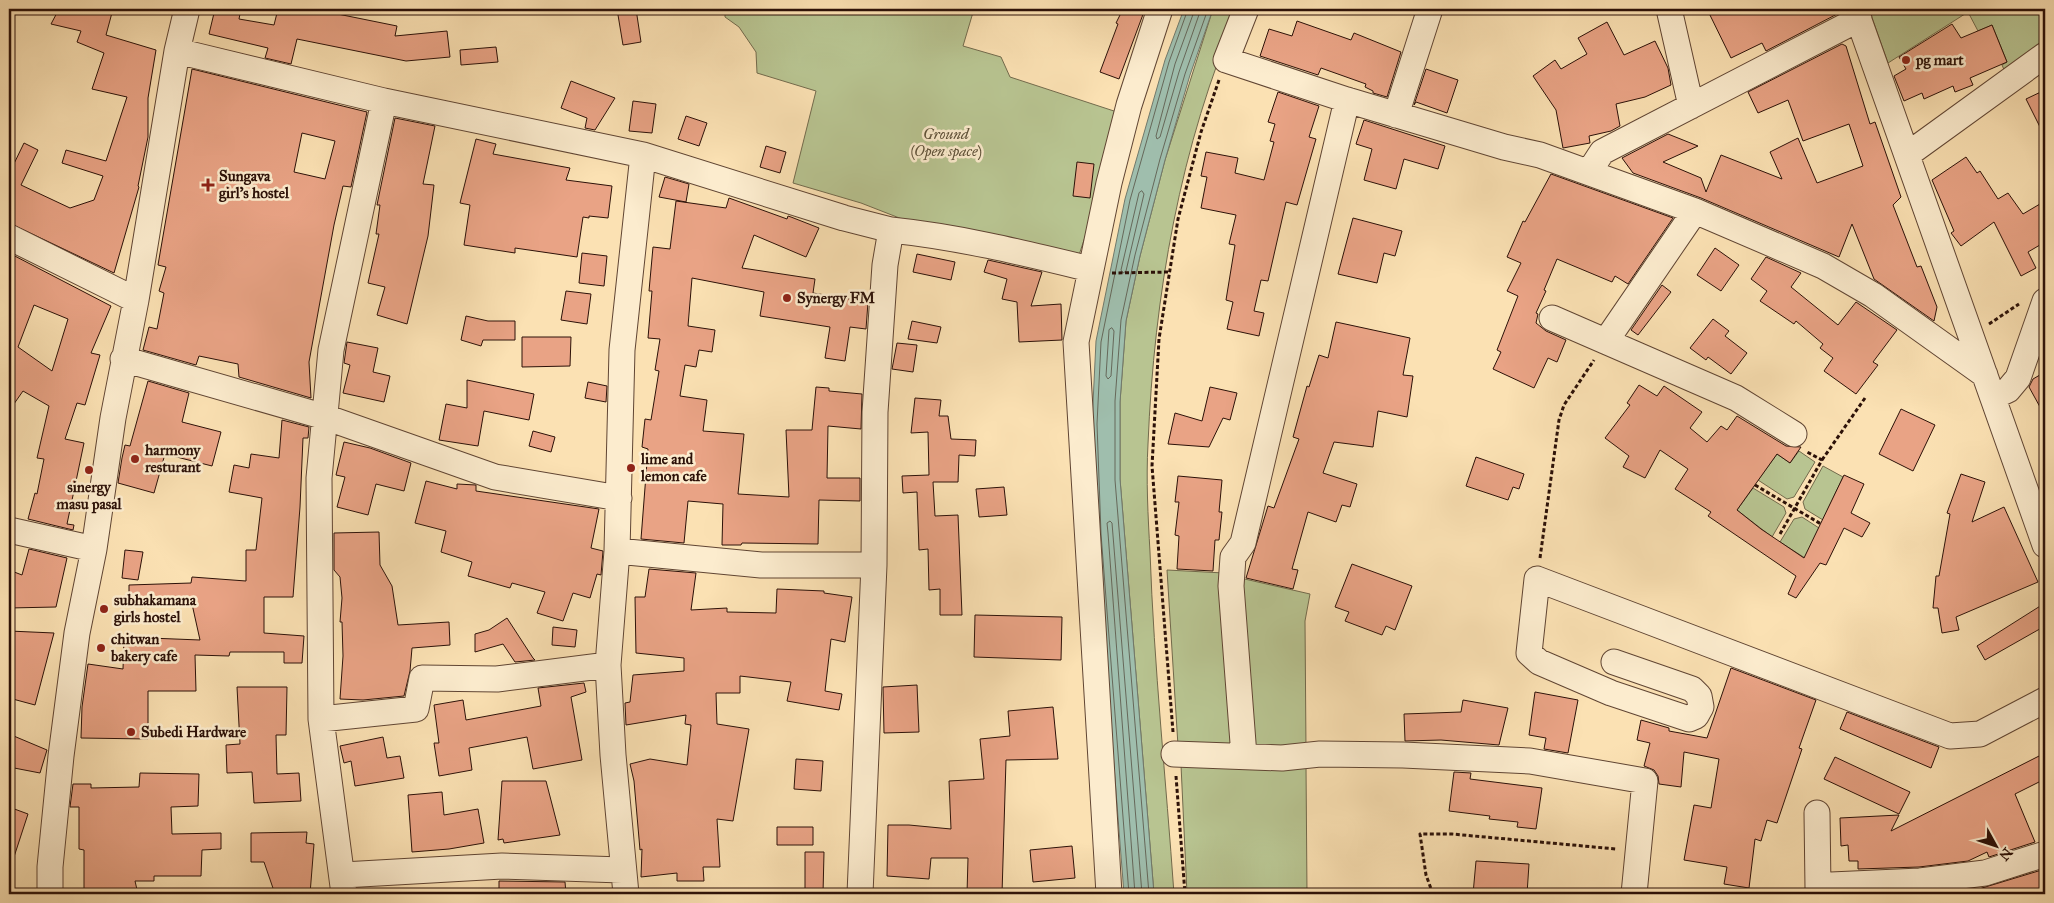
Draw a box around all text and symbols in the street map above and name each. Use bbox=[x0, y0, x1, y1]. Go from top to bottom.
place label: pg mart bbox=[1915, 51, 1964, 70]
marker: pg mart bbox=[1900, 54, 1912, 66]
park label: Ground (Open space) bbox=[910, 125, 982, 161]
place label: Sungava girl's hostel bbox=[219, 167, 290, 203]
marker: Sungava girl's hostel bbox=[201, 178, 215, 192]
place label: Synergy FM bbox=[797, 289, 876, 308]
marker: Synergy FM bbox=[781, 292, 793, 304]
place label: harmony resturant bbox=[144, 441, 202, 476]
place label: lime and lemon cafe bbox=[640, 450, 707, 485]
marker: harmony resturant bbox=[129, 453, 141, 465]
marker: lime and lemon cafe bbox=[625, 462, 637, 474]
marker: sinergy masu pasal bbox=[83, 464, 95, 476]
place label: sinergy masu pasal bbox=[55, 478, 123, 514]
place label: subhakamana girls hostel bbox=[114, 591, 197, 627]
marker: subhakamana girls hostel bbox=[98, 603, 110, 615]
place label: chitwan bakery cafe bbox=[110, 630, 178, 666]
marker: chitwan bakery cafe bbox=[95, 642, 107, 654]
place label: Subedi Hardware bbox=[141, 723, 247, 741]
marker: Subedi Hardware bbox=[125, 726, 137, 738]
north arrow bbox=[1972, 820, 2022, 870]
text: N bbox=[1995, 844, 2016, 864]

